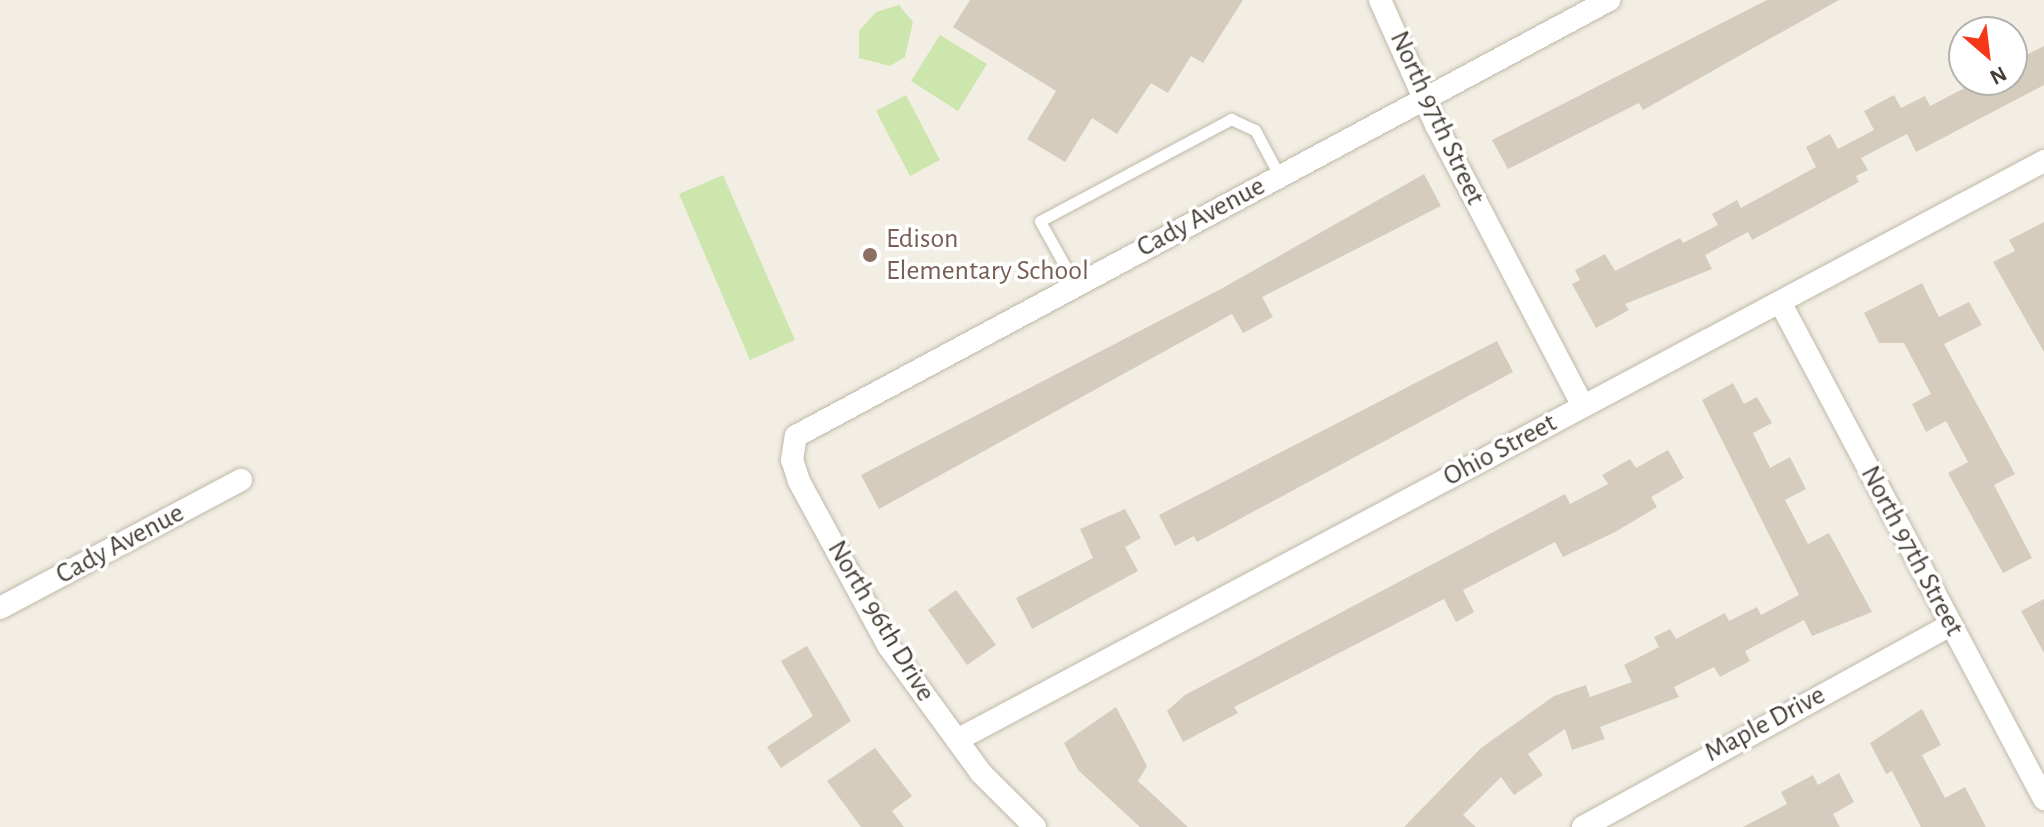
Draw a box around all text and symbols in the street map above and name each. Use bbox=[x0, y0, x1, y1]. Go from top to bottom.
north arrow bbox=[1948, 16, 2028, 96]
street label: North 97th Street bbox=[1382, 26, 1492, 210]
text: N bbox=[1986, 62, 2010, 89]
street label: Cady Avenue bbox=[1131, 169, 1271, 265]
place label: Edison Elementary School bbox=[886, 222, 1089, 288]
marker: Edison Elementary School bbox=[861, 246, 879, 264]
street label: Ohio Street bbox=[1438, 406, 1562, 494]
street label: North 97th Street bbox=[1853, 460, 1971, 642]
street label: Cady Avenue bbox=[50, 496, 190, 592]
street label: North 96th Drive bbox=[820, 534, 942, 708]
street label: Maple Drive bbox=[1699, 678, 1831, 770]

